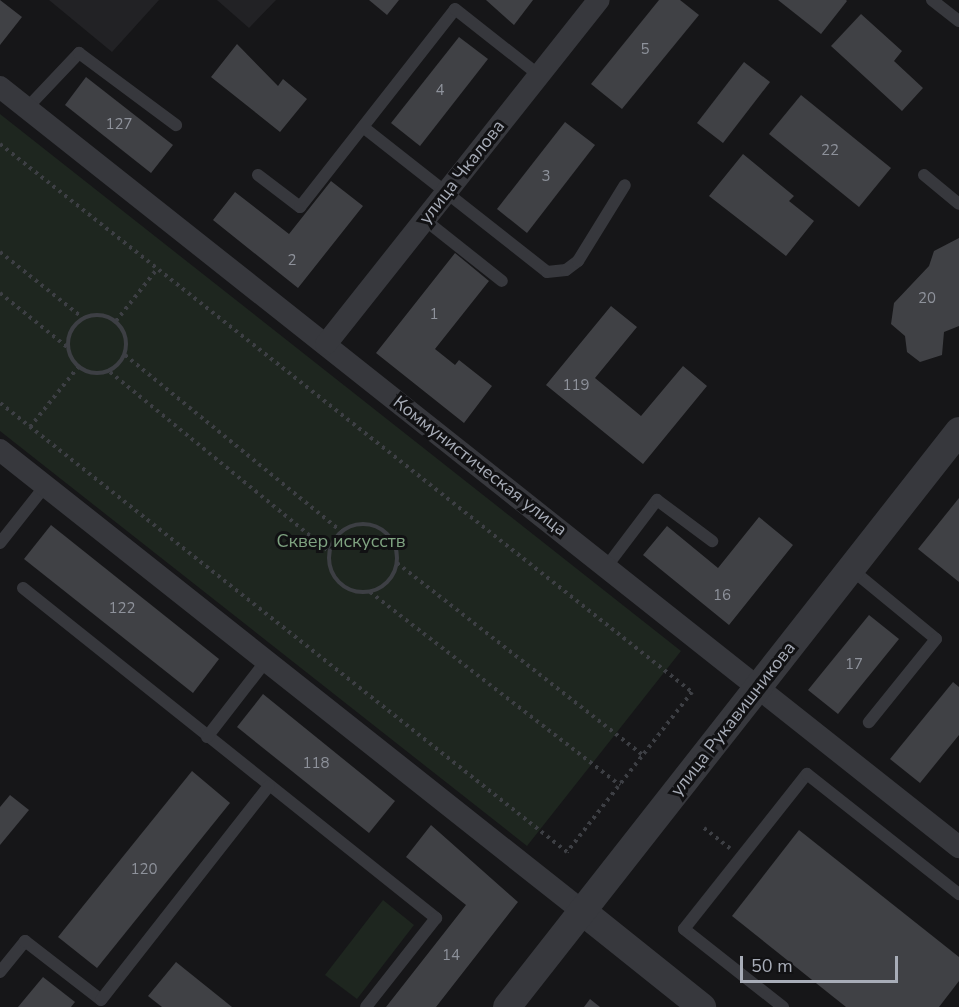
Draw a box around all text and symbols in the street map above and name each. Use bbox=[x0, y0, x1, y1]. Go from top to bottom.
house number: 5 bbox=[641, 41, 649, 59]
house number: 4 bbox=[436, 82, 444, 100]
house number: 127 bbox=[106, 116, 132, 134]
street label: улица Чкалова bbox=[415, 116, 509, 228]
house number: 22 bbox=[821, 142, 839, 160]
house number: 3 bbox=[542, 168, 550, 186]
house number: 2 bbox=[288, 252, 296, 270]
house number: 20 bbox=[918, 290, 936, 308]
house number: 1 bbox=[430, 306, 438, 324]
house number: 119 bbox=[563, 377, 589, 395]
street label: Коммунистическая улица bbox=[389, 391, 571, 541]
park label: Сквер искусств bbox=[276, 530, 406, 552]
house number: 16 bbox=[713, 587, 731, 605]
house number: 122 bbox=[109, 600, 135, 618]
street label: улица Рукавишникова bbox=[666, 638, 800, 800]
house number: 17 bbox=[845, 656, 863, 674]
house number: 118 bbox=[303, 755, 329, 773]
house number: 120 bbox=[131, 861, 157, 879]
scale bar bbox=[743, 944, 900, 982]
house number: 14 bbox=[442, 947, 460, 965]
text: 50 m bbox=[751, 954, 793, 978]

